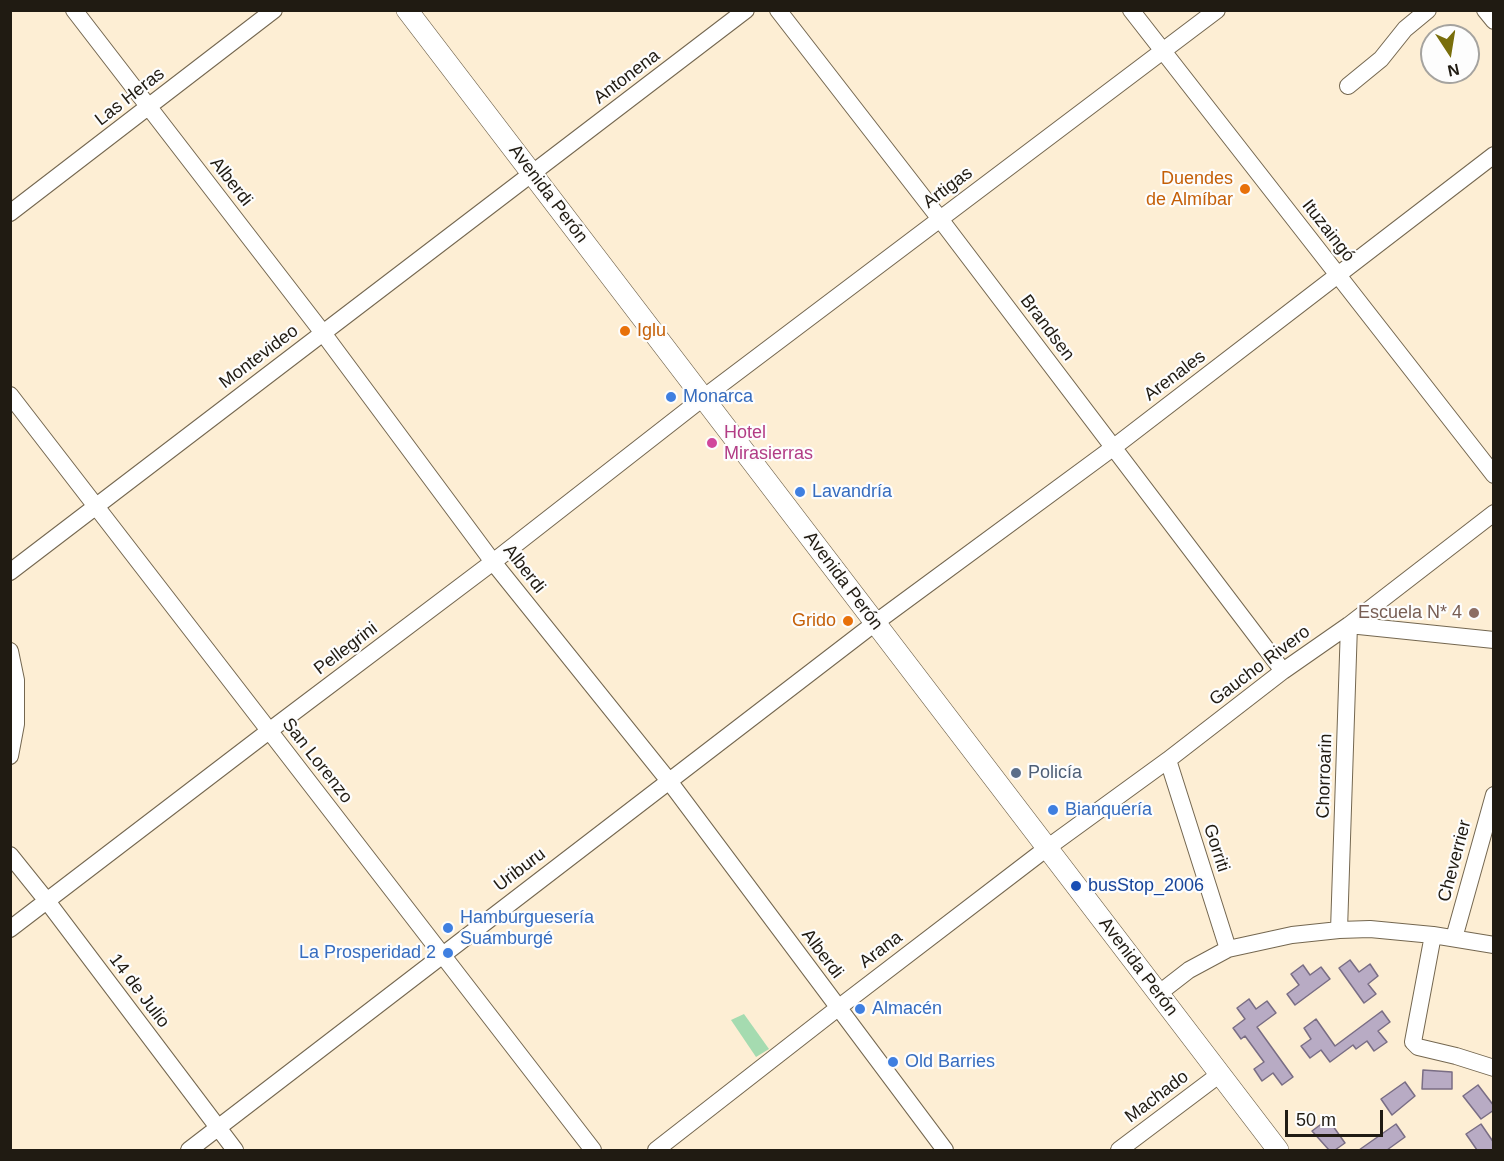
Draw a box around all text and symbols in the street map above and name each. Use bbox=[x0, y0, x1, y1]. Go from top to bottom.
north arrow bbox=[1420, 24, 1480, 84]
street label: Antonena bbox=[590, 45, 664, 109]
text: N bbox=[1446, 61, 1461, 80]
street label: Las Heras bbox=[91, 63, 169, 131]
street label: Avenida Perón bbox=[504, 140, 592, 248]
street label: Alberdi bbox=[205, 153, 257, 211]
street label: Artigas bbox=[919, 163, 977, 213]
place label: Duendes de Almíbar bbox=[1146, 168, 1233, 210]
marker: Duendes de Almíbar bbox=[1238, 182, 1252, 196]
street label: Ituzaingó bbox=[1297, 196, 1359, 266]
street label: Brandsen bbox=[1015, 291, 1079, 365]
street label: Montevideo bbox=[215, 320, 303, 394]
place label: Iglu bbox=[637, 320, 666, 342]
marker: Iglu bbox=[618, 324, 632, 338]
street label: Arenales bbox=[1140, 346, 1210, 406]
place label: Monarca bbox=[683, 386, 753, 408]
marker: Monarca bbox=[664, 390, 678, 404]
place label: Hotel Mirasierras bbox=[724, 422, 813, 464]
marker: Hotel Mirasierras bbox=[705, 436, 719, 450]
place label: Lavandría bbox=[812, 481, 892, 503]
marker: Lavandría bbox=[793, 485, 807, 499]
street label: Avenida Perón bbox=[799, 527, 887, 635]
street label: Alberdi bbox=[498, 540, 550, 598]
place label: Escuela N* 4 bbox=[1358, 602, 1462, 624]
marker: Escuela N* 4 bbox=[1467, 606, 1481, 620]
place label: Grido bbox=[792, 610, 836, 632]
marker: Grido bbox=[841, 614, 855, 628]
street label: Pellegrini bbox=[310, 618, 382, 680]
street label: Gaucho Rivero bbox=[1206, 621, 1314, 711]
street label: San Lorenzo bbox=[277, 714, 357, 808]
street label: Chorroarin bbox=[1313, 733, 1337, 819]
place label: Policía bbox=[1028, 762, 1082, 784]
marker: Policía bbox=[1009, 766, 1023, 780]
place label: Bianquería bbox=[1065, 799, 1152, 821]
marker: Bianquería bbox=[1046, 803, 1060, 817]
street label: Cheverrier bbox=[1434, 818, 1476, 904]
street label: Gorriti bbox=[1198, 821, 1234, 875]
street label: Uriburu bbox=[490, 844, 550, 896]
place label: busStop_2006 bbox=[1088, 875, 1204, 897]
marker: busStop_2006 bbox=[1069, 879, 1083, 893]
place label: Hamburguesería Suamburgé bbox=[460, 907, 594, 950]
street label: Avenida Perón bbox=[1094, 913, 1182, 1021]
marker: Hamburguesería Suamburgé bbox=[441, 921, 455, 935]
street label: Alberdi bbox=[797, 925, 847, 983]
street label: Arana bbox=[855, 927, 907, 973]
place label: La Prosperidad 2 bbox=[299, 942, 436, 964]
marker: La Prosperidad 2 bbox=[441, 946, 455, 960]
street label: 14 de Julio bbox=[104, 950, 174, 1032]
place label: Almacén bbox=[872, 998, 942, 1020]
marker: Almacén bbox=[853, 1002, 867, 1016]
place label: Old Barries bbox=[905, 1051, 995, 1073]
marker: Old Barries bbox=[886, 1055, 900, 1069]
street label: Machado bbox=[1121, 1066, 1193, 1128]
scale bar bbox=[1288, 1098, 1386, 1136]
text: 50 m bbox=[1296, 1110, 1336, 1130]

